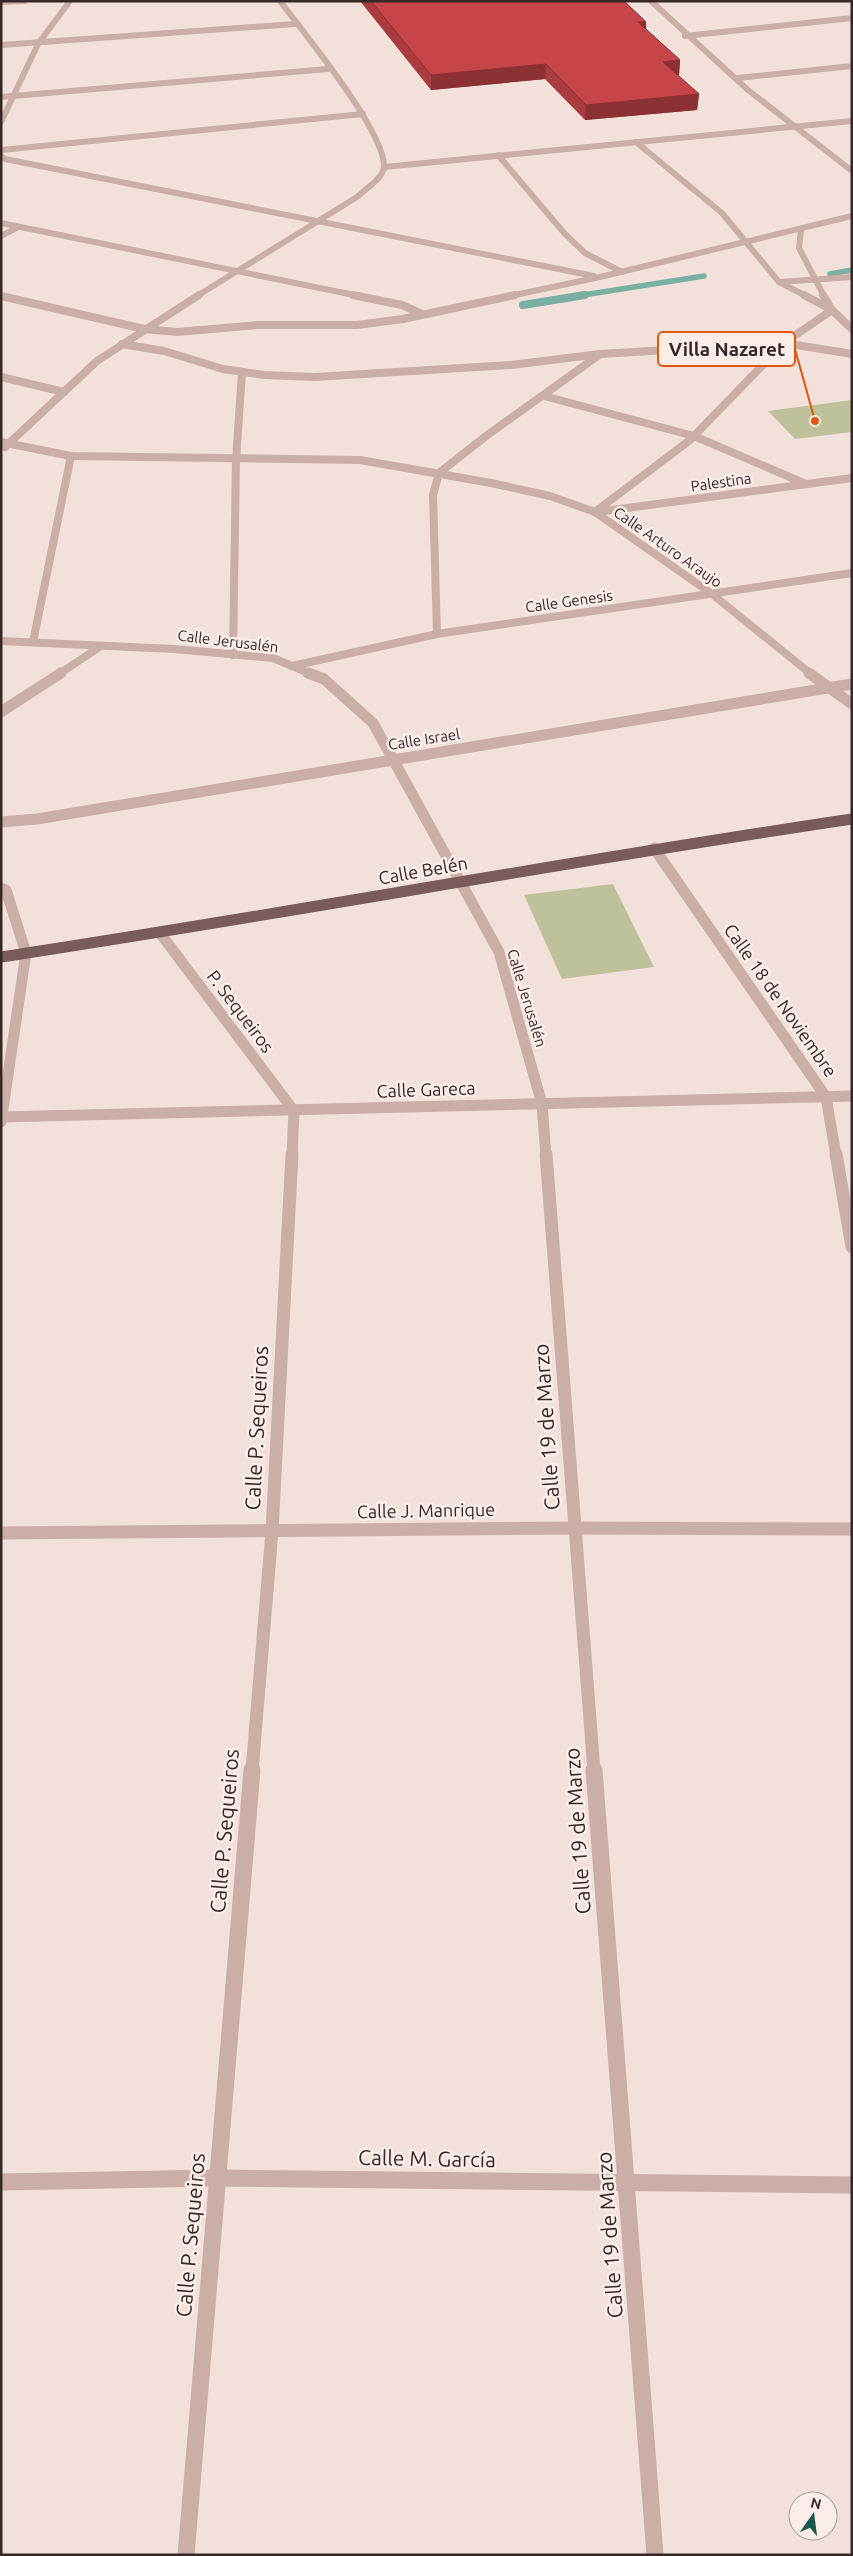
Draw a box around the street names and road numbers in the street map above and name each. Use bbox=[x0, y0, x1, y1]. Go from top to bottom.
street label: Palestina bbox=[690, 469, 752, 495]
street label: Calle Arturo Araujo bbox=[611, 503, 725, 591]
street label: Calle Genesis bbox=[524, 586, 614, 616]
street label: Calle Jerusalén bbox=[177, 626, 279, 656]
street label: Calle Israel bbox=[387, 725, 461, 753]
street label: Calle Belén bbox=[377, 852, 469, 888]
street label: Calle 18 de Noviembre bbox=[721, 920, 841, 1080]
street label: Calle Jerusalén bbox=[504, 947, 550, 1049]
street label: P. Sequeiros bbox=[204, 966, 278, 1056]
street label: Calle Gareca bbox=[376, 1077, 476, 1101]
street label: Calle 19 de Marzo bbox=[528, 1343, 564, 1511]
street label: Calle P. Sequeiros bbox=[240, 1345, 272, 1511]
street label: Calle J. Manrique bbox=[357, 1499, 495, 1521]
street label: Calle 19 de Marzo bbox=[559, 1747, 595, 1915]
street label: Calle P. Sequeiros bbox=[205, 1748, 243, 1914]
street label: Calle M. García bbox=[358, 2145, 496, 2171]
street label: Calle 19 de Marzo bbox=[591, 2151, 627, 2319]
street label: Calle P. Sequeiros bbox=[171, 2152, 209, 2318]

